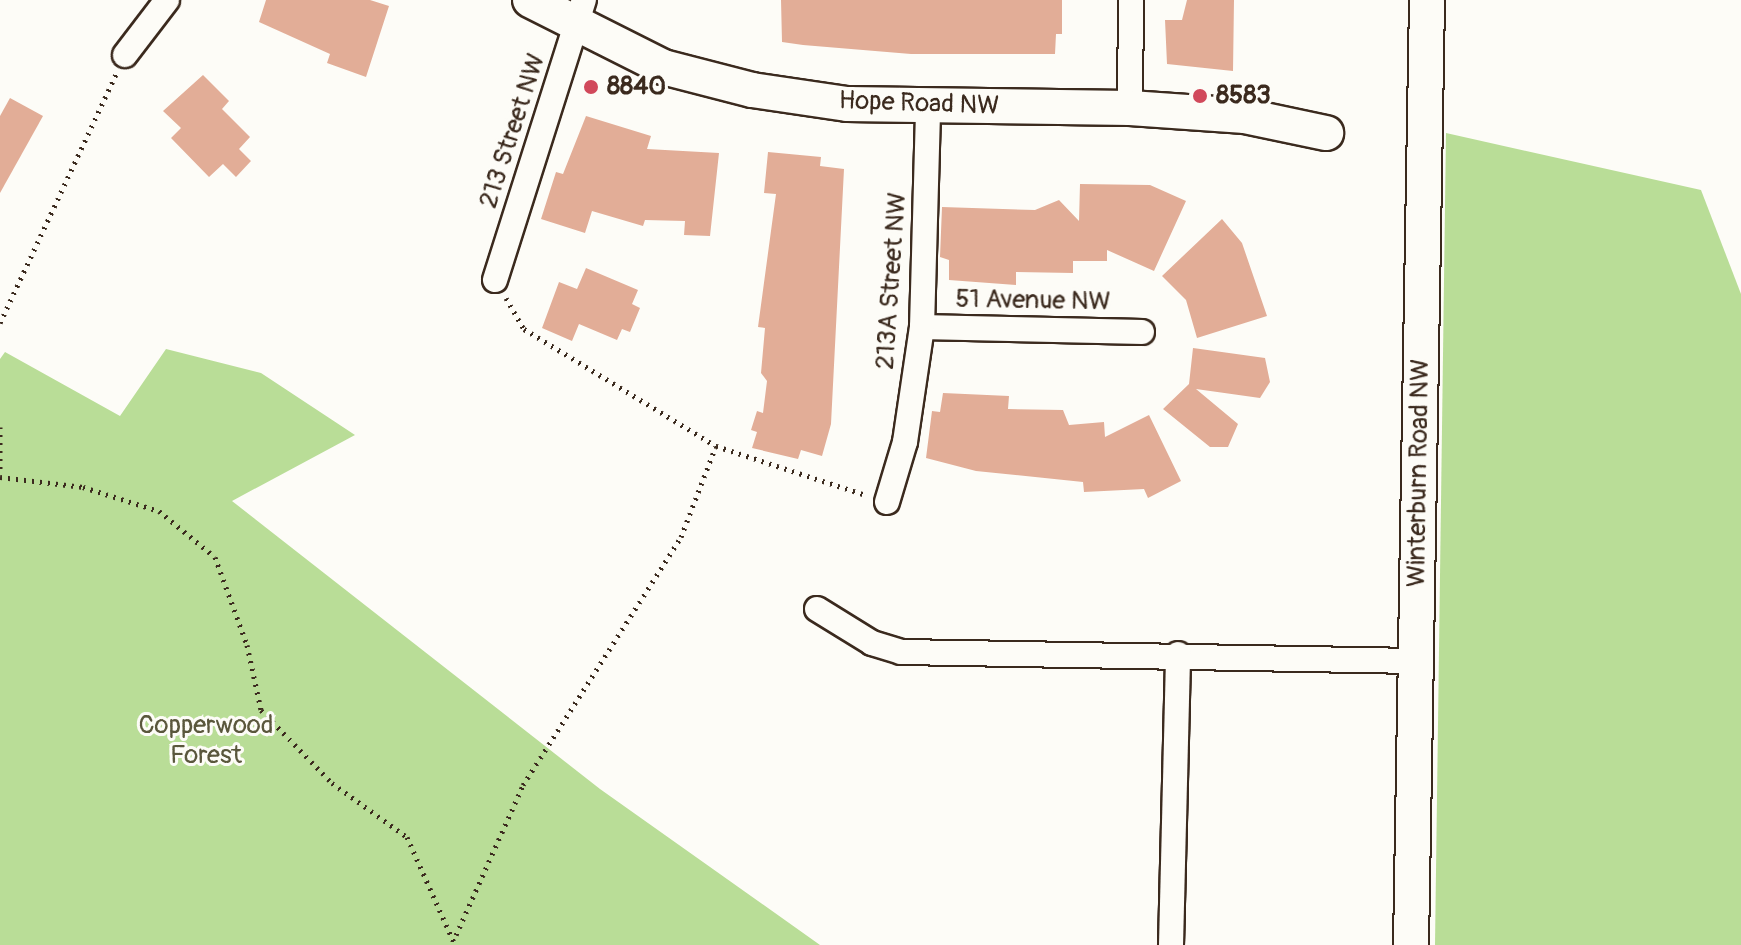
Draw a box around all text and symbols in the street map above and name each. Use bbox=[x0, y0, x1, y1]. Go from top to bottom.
street label: 213 Street NW bbox=[473, 50, 553, 212]
place label: 8840 bbox=[607, 71, 666, 103]
marker: 8840 bbox=[582, 78, 600, 96]
place label: 8583 bbox=[1216, 80, 1271, 112]
street label: Hope Road NW bbox=[838, 86, 1000, 122]
marker: 8583 bbox=[1191, 87, 1209, 105]
street label: 213A Street NW bbox=[870, 191, 914, 371]
street label: 51 Avenue NW bbox=[955, 284, 1111, 318]
street label: Winterburn Road NW bbox=[1401, 359, 1437, 587]
park label: Copperwood Forest bbox=[138, 710, 274, 772]

